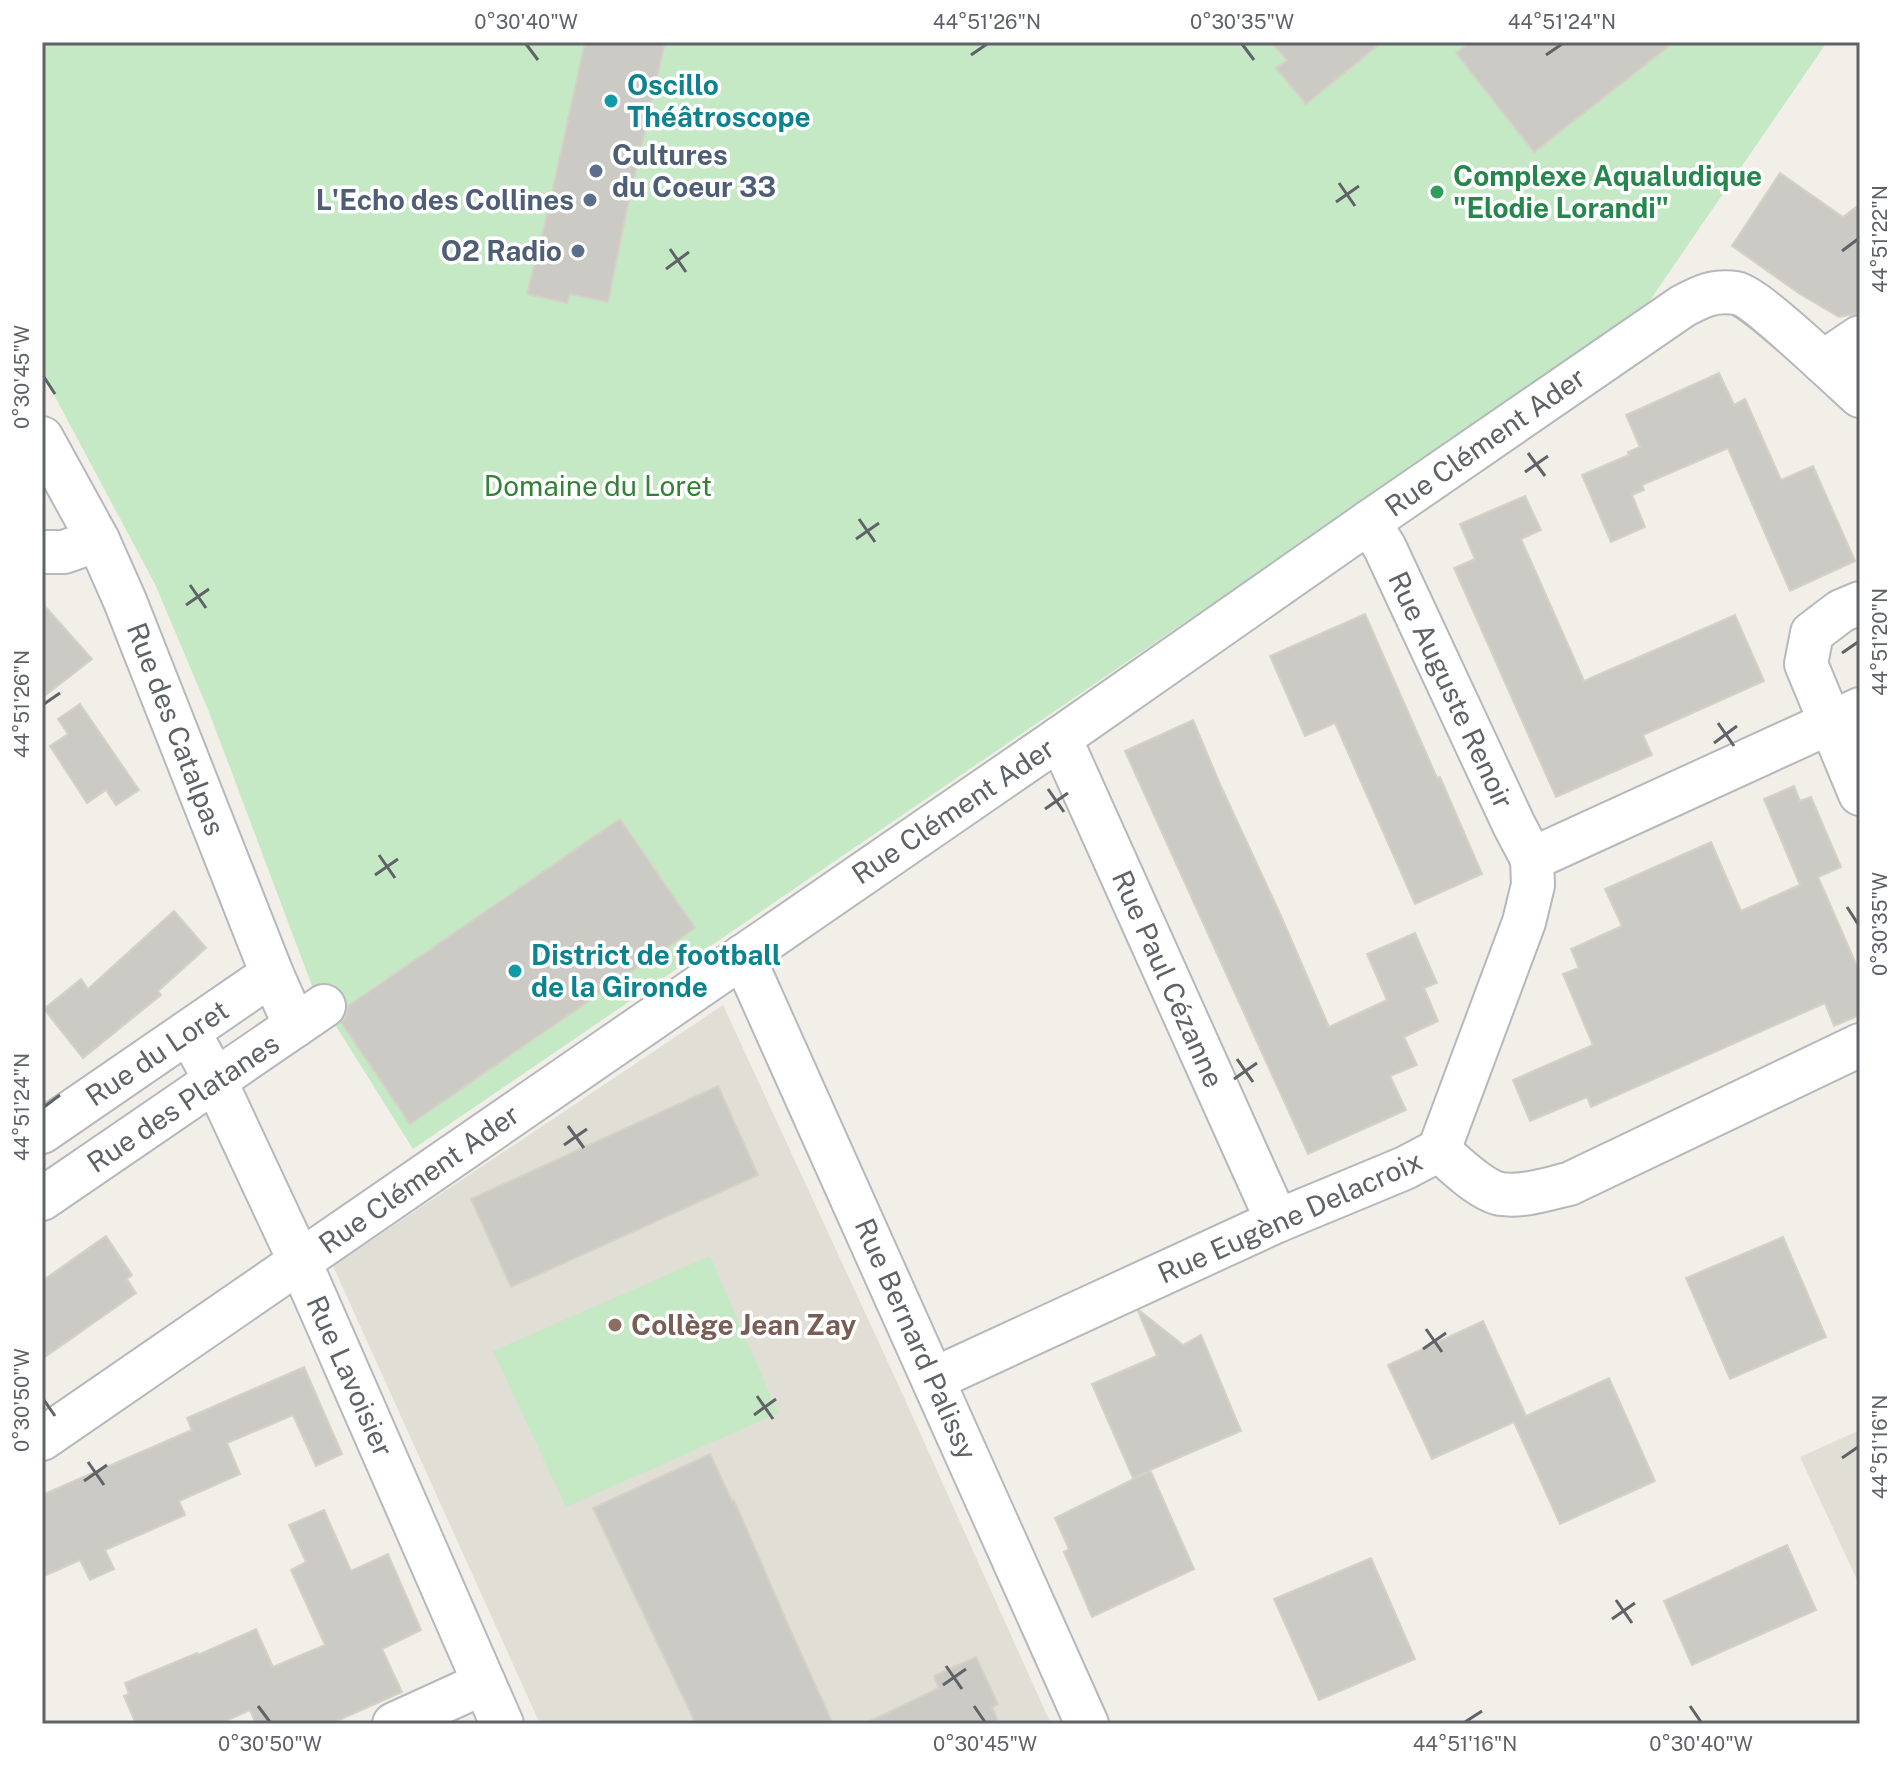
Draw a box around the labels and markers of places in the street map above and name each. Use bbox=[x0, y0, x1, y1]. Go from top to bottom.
place label: Oscillo Théâtroscope bbox=[627, 68, 811, 133]
marker: Oscillo Théâtroscope bbox=[602, 92, 620, 110]
place label: Cultures du Coeur 33 bbox=[612, 138, 776, 203]
place label: Complexe Aqualudique "Elodie Lorandi" bbox=[1453, 159, 1762, 224]
marker: Cultures du Coeur 33 bbox=[587, 162, 605, 180]
place label: L'Echo des Collines bbox=[316, 183, 574, 216]
marker: Complexe Aqualudique "Elodie Lorandi" bbox=[1428, 183, 1446, 201]
marker: L'Echo des Collines bbox=[581, 191, 599, 209]
place label: O2 Radio bbox=[441, 234, 562, 267]
marker: O2 Radio bbox=[569, 242, 587, 260]
place label: District de football de la Gironde bbox=[531, 938, 781, 1003]
marker: District de football de la Gironde bbox=[506, 962, 524, 980]
place label: Collège Jean Zay bbox=[631, 1308, 856, 1341]
marker: Collège Jean Zay bbox=[606, 1316, 624, 1334]

